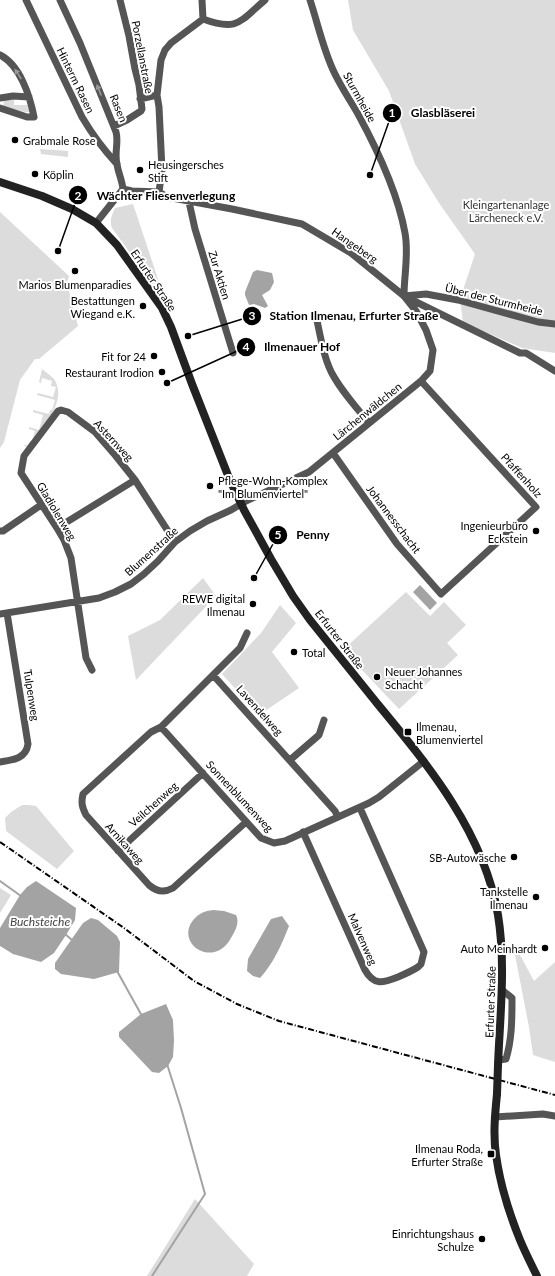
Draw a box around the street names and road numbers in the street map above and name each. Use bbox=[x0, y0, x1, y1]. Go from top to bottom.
street label: Porzellanstraße bbox=[130, 19, 157, 95]
street label: Hinterm Rasen bbox=[54, 45, 98, 115]
street label: Sturmheide bbox=[341, 70, 379, 125]
street label: Rasen bbox=[108, 92, 130, 124]
street label: Hangeberg bbox=[330, 225, 381, 266]
street label: Erfurter Straße bbox=[129, 247, 180, 314]
street label: Zur Aktien bbox=[206, 249, 234, 301]
street label: Über der Sturmheide bbox=[444, 281, 545, 318]
street label: Lärchenwäldchen bbox=[330, 379, 404, 443]
street label: Asternweg bbox=[91, 416, 137, 464]
street label: Pfaffenholz bbox=[499, 450, 545, 500]
street label: Gladiolenweg bbox=[35, 479, 80, 543]
street label: Johannesschacht bbox=[364, 482, 424, 556]
street label: Blumenstraße bbox=[122, 524, 180, 578]
street label: Erfurter Straße bbox=[313, 607, 367, 671]
street label: Tulpenweg bbox=[21, 668, 43, 722]
street label: Lavendelweg bbox=[234, 682, 286, 738]
street label: Sonnenblumenweg bbox=[204, 758, 276, 834]
street label: Veilchenweg bbox=[126, 779, 180, 829]
street label: Arnikaweg bbox=[103, 820, 147, 867]
street label: Malvenweg bbox=[346, 911, 380, 967]
street label: Erfurter Straße bbox=[482, 966, 498, 1038]

